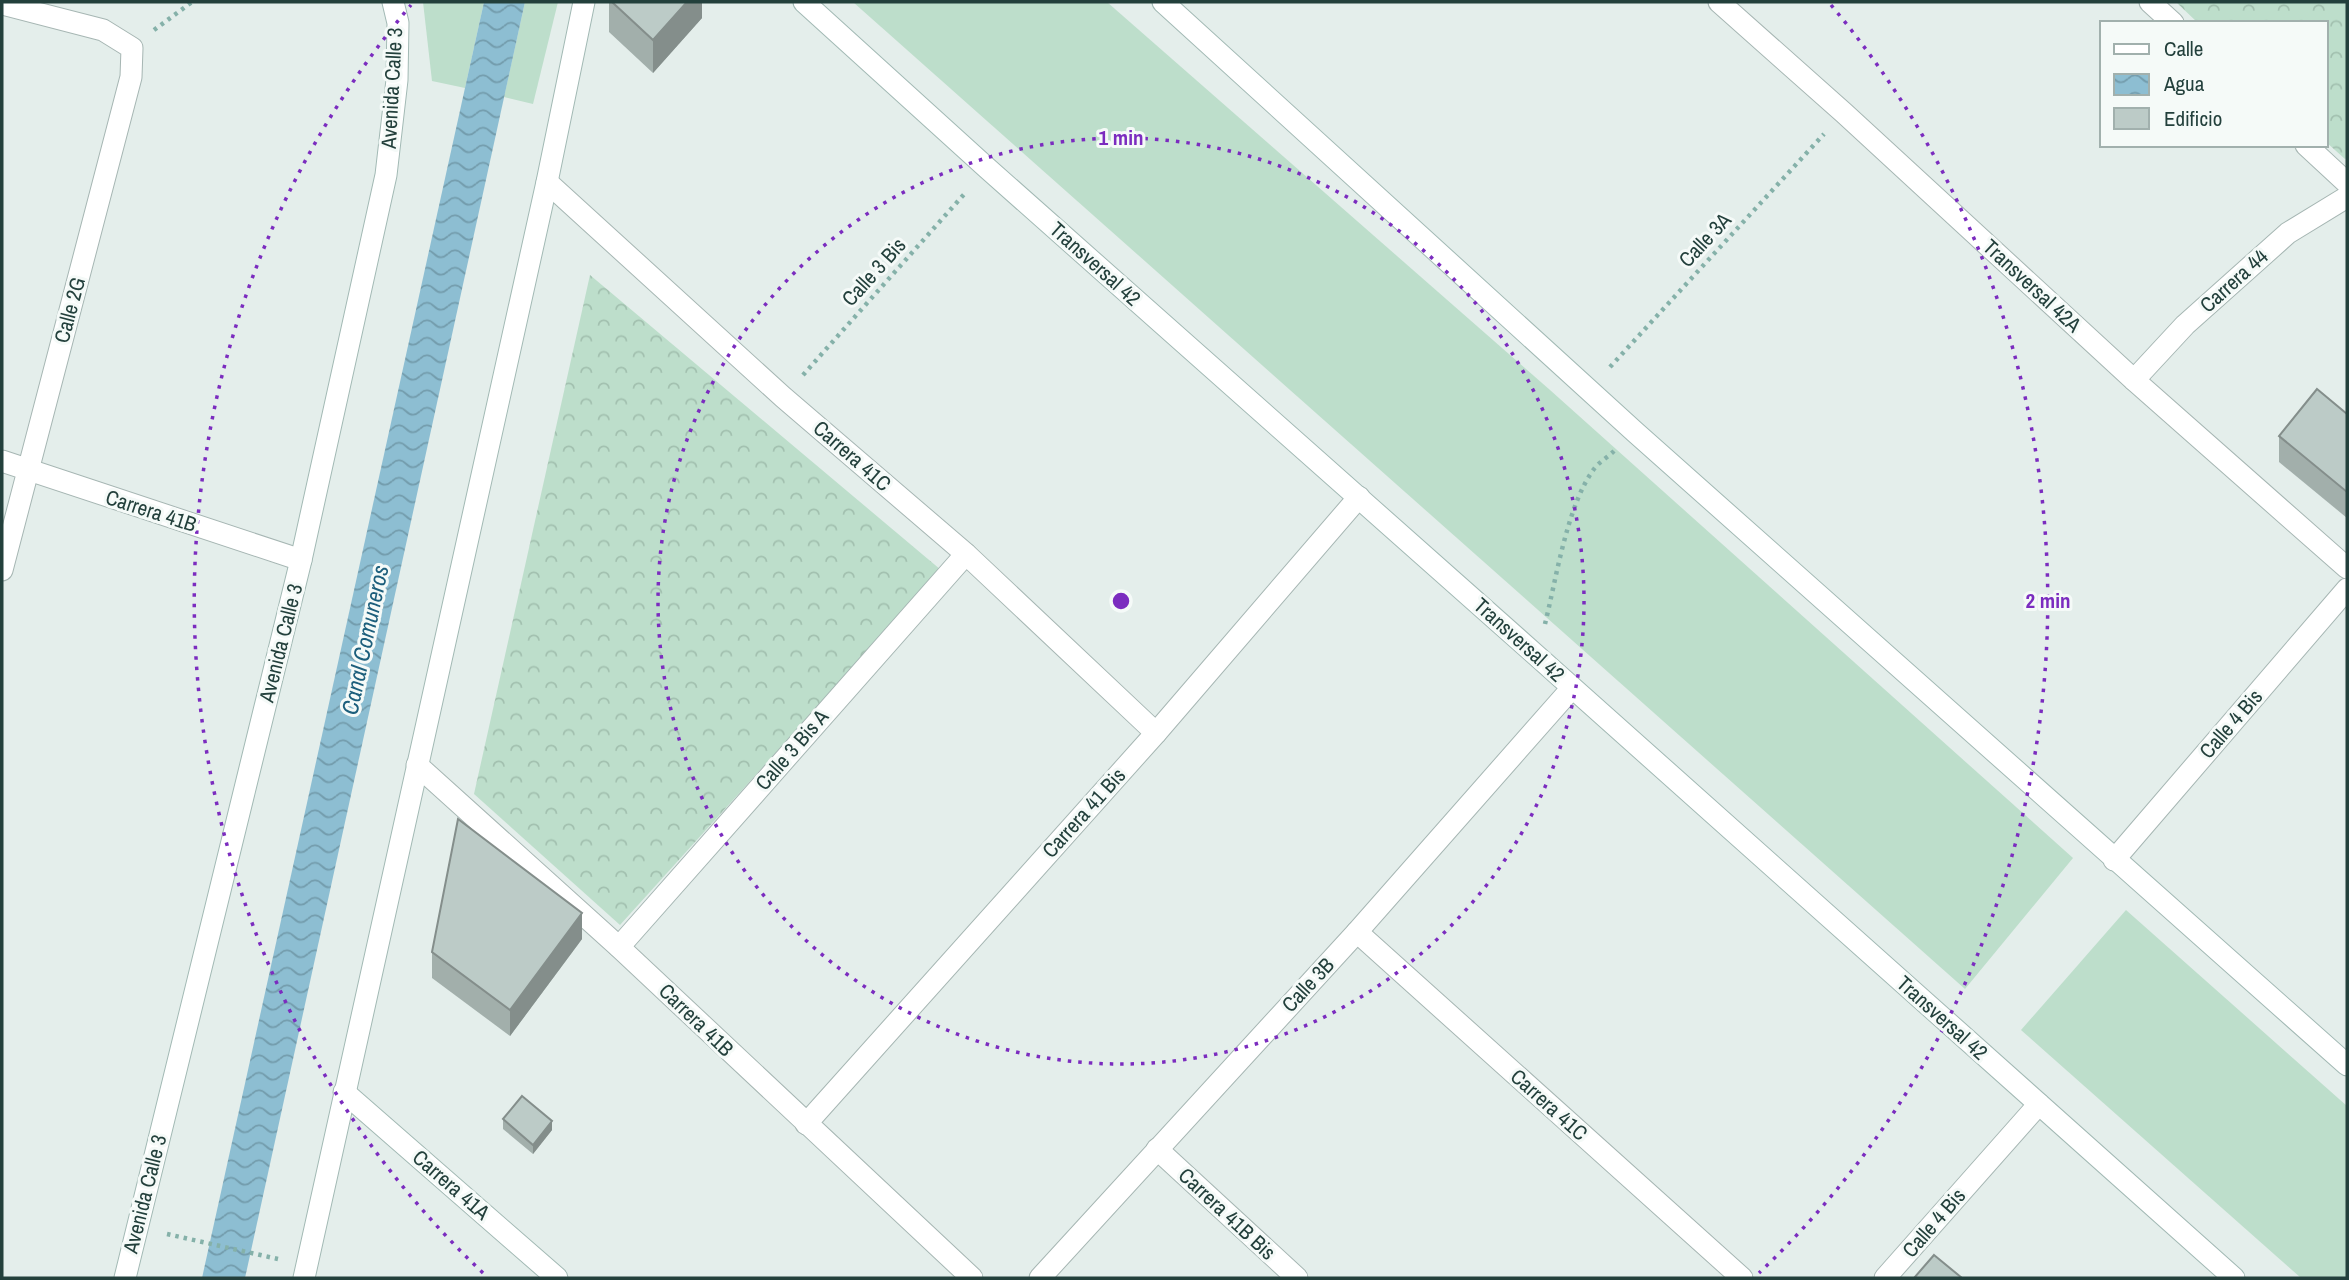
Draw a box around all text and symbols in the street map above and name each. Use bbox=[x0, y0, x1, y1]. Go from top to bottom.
legend bbox=[2100, 21, 2328, 147]
street label: Avenida Calle 3 bbox=[374, 27, 409, 150]
text: Calle bbox=[2164, 34, 2203, 63]
text: Agua bbox=[2163, 69, 2205, 98]
text: Edificio bbox=[2164, 104, 2222, 133]
text: 1 min bbox=[1099, 123, 1143, 152]
street label: Calle 3A bbox=[1672, 206, 1738, 273]
street label: Transversal 42 bbox=[1044, 215, 1147, 312]
street label: Calle 3 Bis bbox=[835, 231, 912, 312]
street label: Transversal 42A bbox=[1977, 232, 2088, 339]
street label: Carrera 44 bbox=[2193, 242, 2274, 319]
street label: Calle 2G bbox=[47, 274, 92, 346]
street label: Carrera 41C bbox=[807, 414, 898, 498]
street label: Carrera 41B bbox=[102, 482, 200, 539]
water label: Canal Comuneros bbox=[334, 562, 395, 717]
street label: Avenida Calle 3 bbox=[252, 581, 309, 706]
text: 2 min bbox=[2026, 586, 2070, 615]
centre of rings bbox=[1109, 589, 1133, 613]
street label: Transversal 42 bbox=[1468, 591, 1571, 688]
street label: Calle 4 Bis bbox=[2192, 683, 2269, 765]
street label: Calle 3 Bis A bbox=[748, 703, 835, 796]
street label: Carrera 41 Bis bbox=[1035, 761, 1132, 864]
street label: Calle 3B bbox=[1275, 951, 1340, 1018]
street label: Transversal 42 bbox=[1891, 969, 1994, 1066]
street label: Carrera 41B bbox=[653, 977, 740, 1063]
street label: Carrera 41C bbox=[1504, 1062, 1594, 1147]
street label: Avenida Calle 3 bbox=[116, 1132, 173, 1257]
street label: Carrera 41A bbox=[406, 1143, 497, 1227]
street label: Carrera 41B Bis bbox=[1172, 1161, 1282, 1266]
street label: Calle 4 Bis bbox=[1895, 1182, 1972, 1264]

